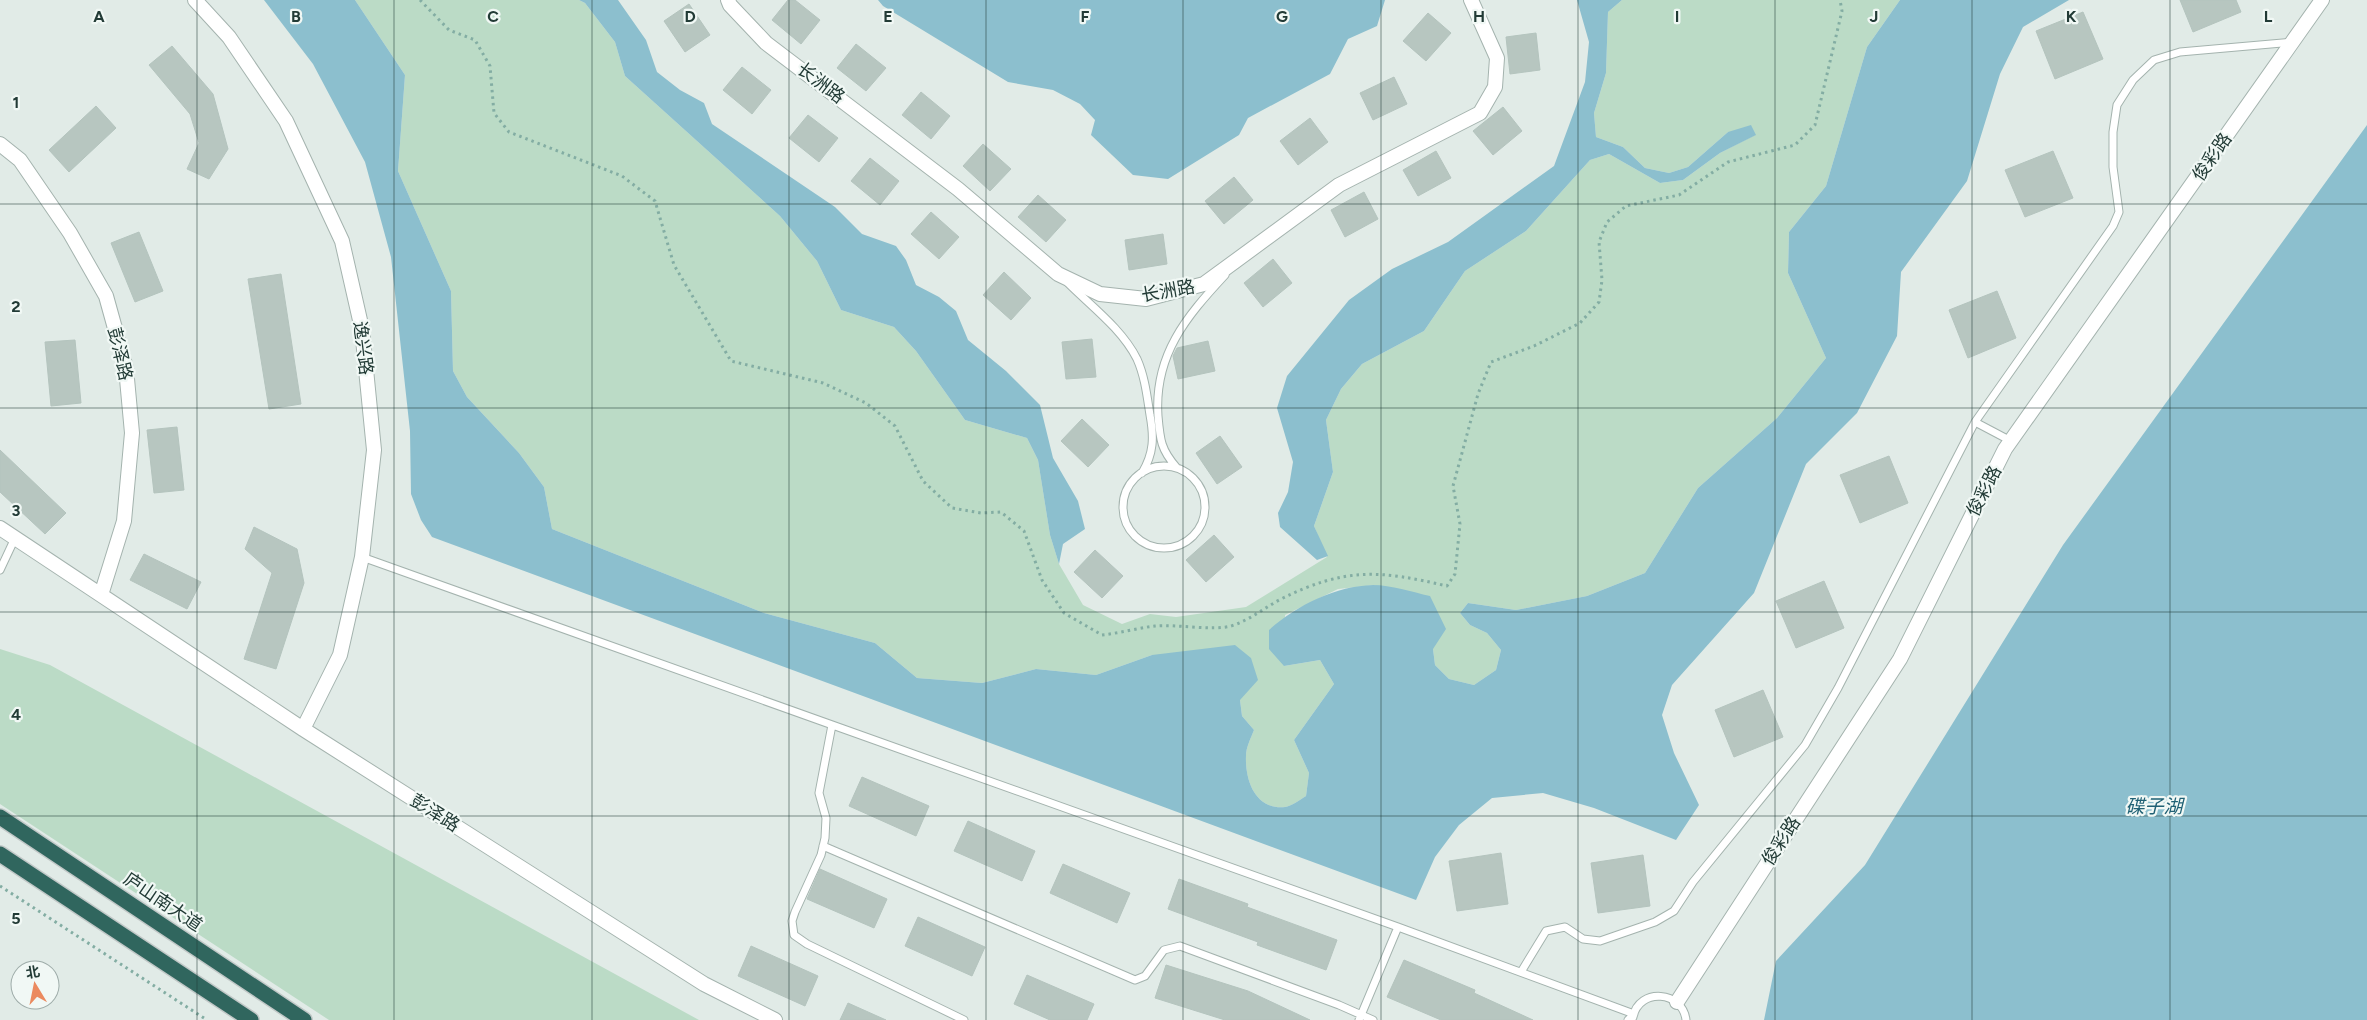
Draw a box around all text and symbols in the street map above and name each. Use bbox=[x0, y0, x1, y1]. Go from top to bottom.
text: A bbox=[93, 7, 105, 26]
text: B bbox=[291, 7, 301, 26]
text: C bbox=[487, 7, 499, 26]
text: D bbox=[684, 7, 696, 26]
text: E bbox=[883, 7, 893, 26]
text: F bbox=[1081, 7, 1090, 26]
text: G bbox=[1276, 7, 1288, 26]
text: H bbox=[1473, 7, 1485, 26]
text: I bbox=[1675, 7, 1679, 26]
text: J bbox=[1870, 7, 1878, 26]
text: K bbox=[2066, 7, 2077, 26]
text: L bbox=[2264, 7, 2273, 26]
street label: 长洲路 bbox=[793, 58, 849, 108]
text: 1 bbox=[13, 93, 19, 112]
street label: 俊彩路 bbox=[2188, 129, 2236, 185]
street label: 长洲路 bbox=[1140, 275, 1196, 307]
text: 2 bbox=[11, 297, 21, 316]
street label: 逸兴路 bbox=[349, 320, 377, 376]
street label: 彭泽路 bbox=[103, 325, 137, 383]
street label: 俊彩路 bbox=[1962, 462, 2006, 520]
text: 3 bbox=[12, 501, 21, 520]
text: 4 bbox=[11, 705, 21, 724]
street label: 彭泽路 bbox=[406, 789, 464, 837]
water label: 碟子湖 bbox=[2125, 795, 2185, 818]
street label: 俊彩路 bbox=[1757, 812, 1805, 870]
street label: 庐山南大道 bbox=[120, 868, 206, 936]
text: 5 bbox=[11, 909, 21, 928]
north arrow bbox=[10, 960, 60, 1010]
text: 北 bbox=[24, 963, 41, 982]

